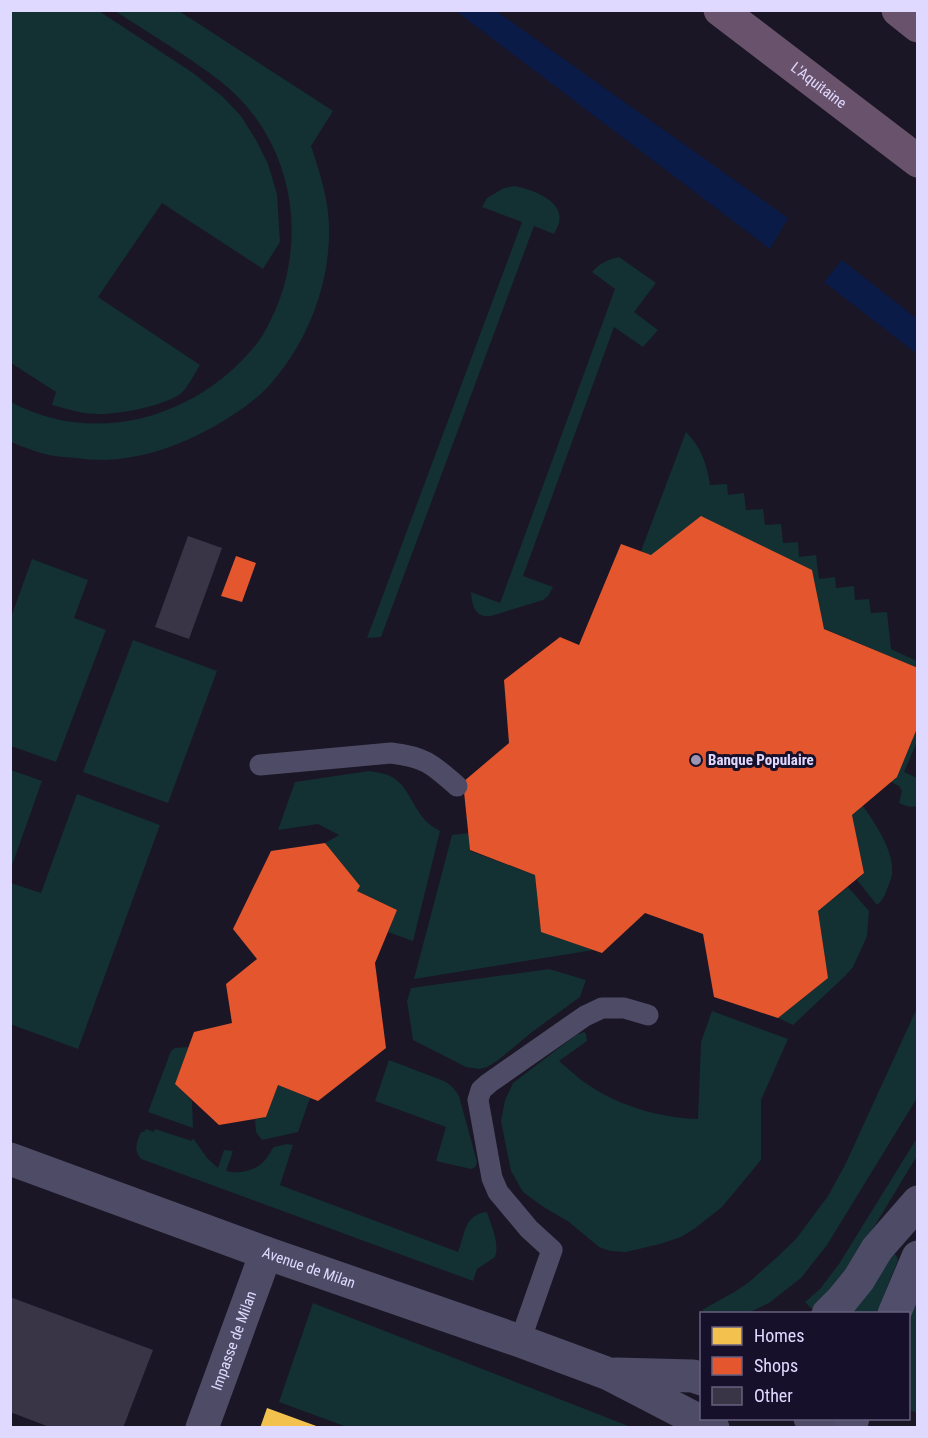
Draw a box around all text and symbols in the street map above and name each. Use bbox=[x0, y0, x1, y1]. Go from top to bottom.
street label: L'Aquitaine bbox=[787, 58, 850, 112]
place label: Banque Populaire bbox=[708, 751, 814, 769]
marker: Banque Populaire bbox=[689, 753, 703, 767]
street label: Avenue de Milan bbox=[260, 1243, 358, 1292]
street label: Impasse de Milan bbox=[208, 1289, 260, 1393]
legend bbox=[700, 1312, 910, 1420]
text: Homes bbox=[754, 1325, 804, 1346]
text: Shops bbox=[754, 1355, 798, 1376]
text: Other bbox=[754, 1385, 793, 1406]

